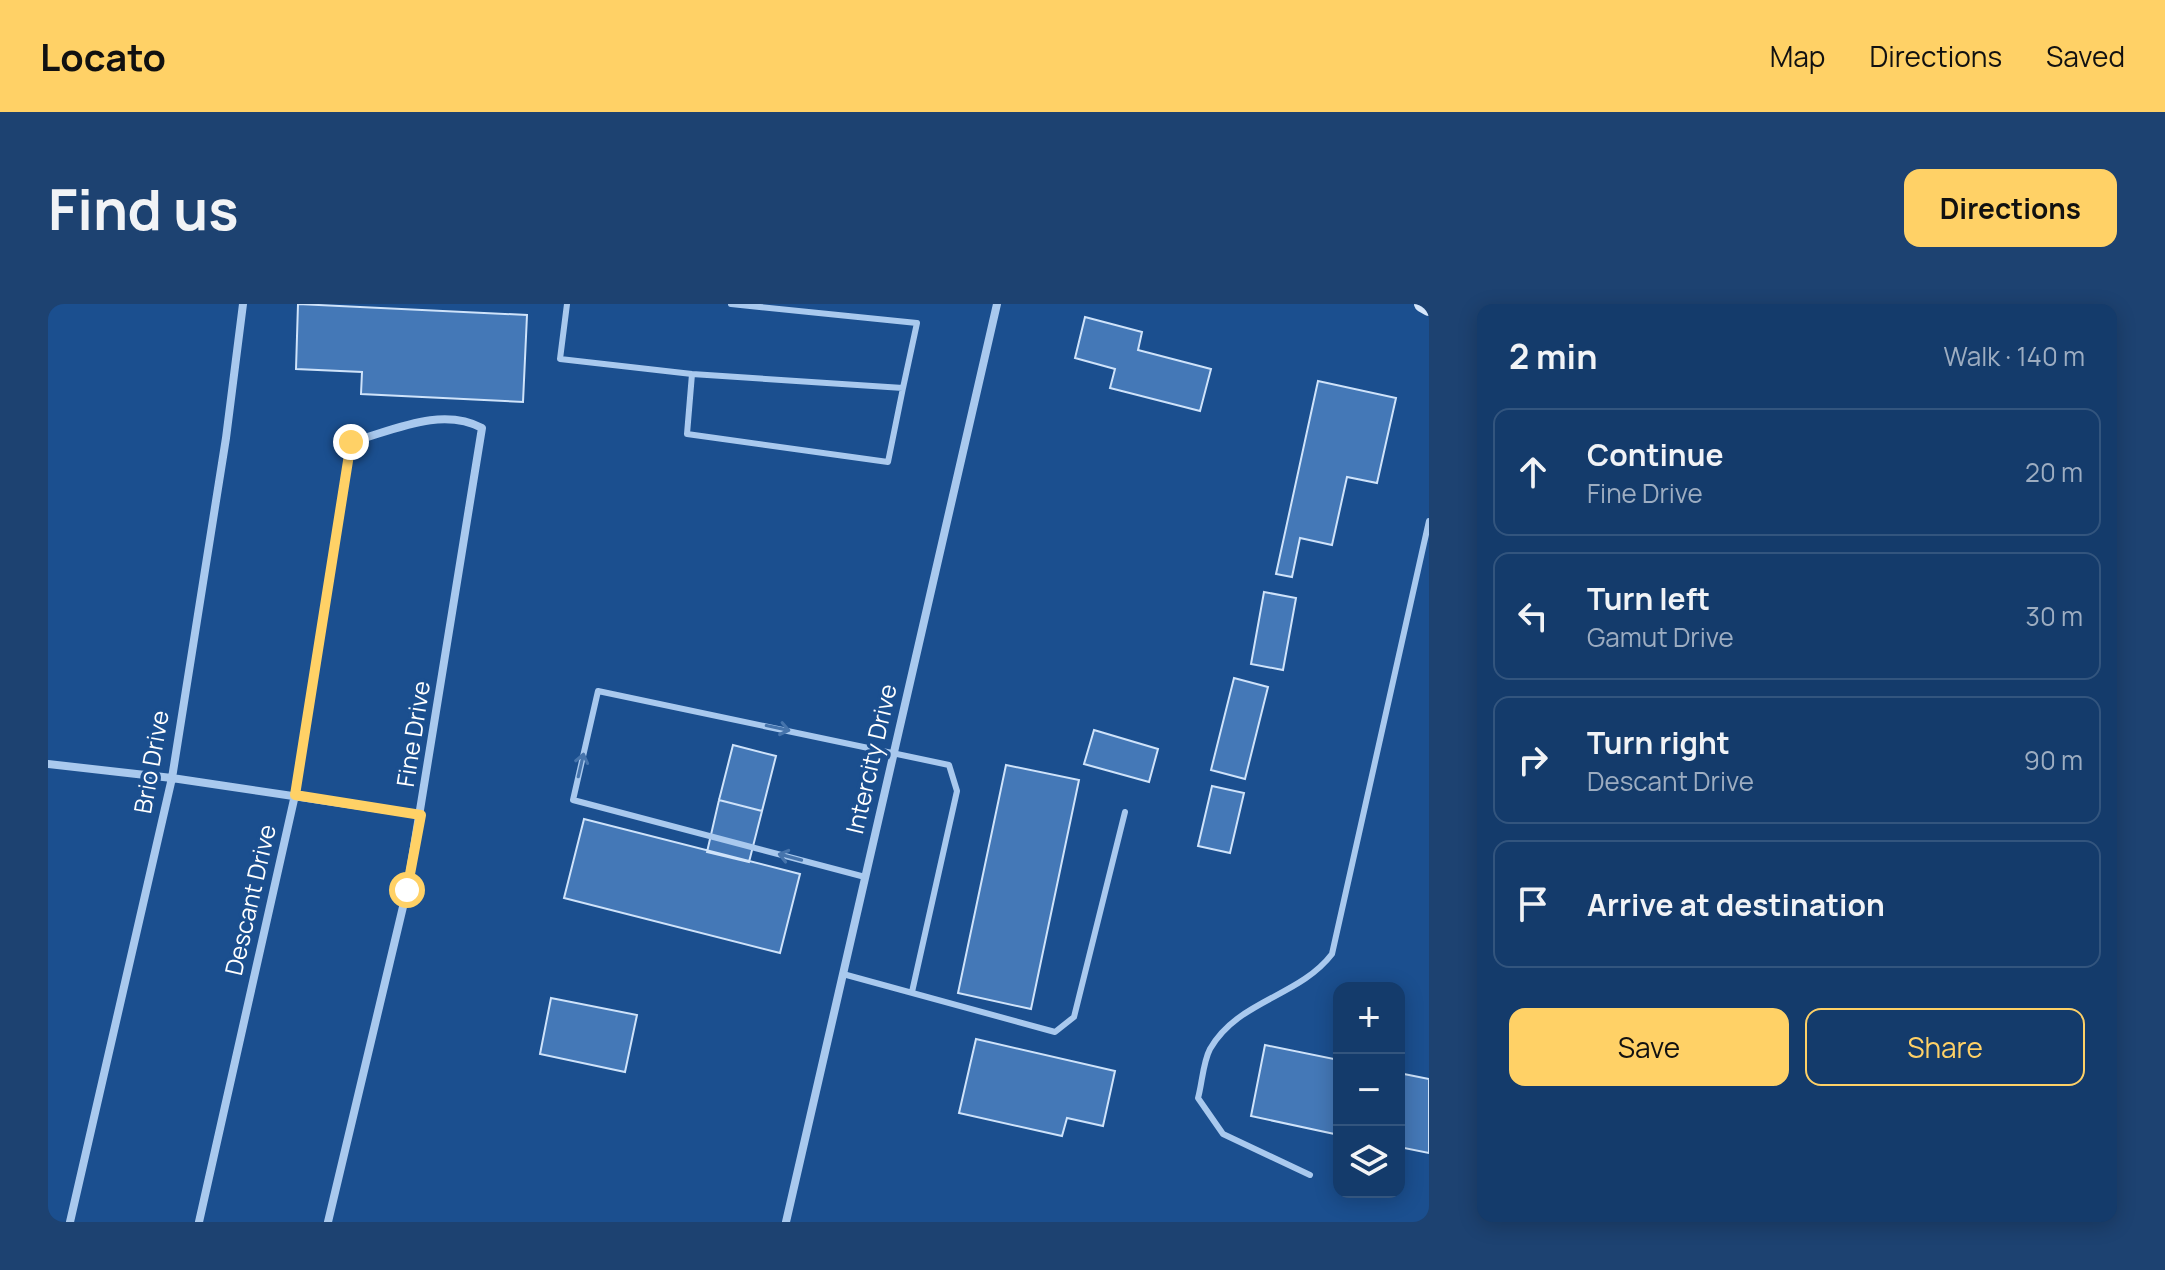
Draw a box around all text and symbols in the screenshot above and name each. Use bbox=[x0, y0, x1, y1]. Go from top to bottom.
text: Locato bbox=[40, 30, 166, 82]
text: Map bbox=[1770, 37, 1825, 75]
text: Directions bbox=[1869, 37, 2002, 75]
text: Saved bbox=[2046, 37, 2125, 75]
button: Directions bbox=[1904, 169, 2117, 247]
text: Find us bbox=[48, 170, 239, 247]
text: 2 min bbox=[1509, 333, 1597, 379]
text: Walk · 140 m bbox=[1944, 338, 2085, 374]
route end bbox=[333, 424, 369, 460]
text: Continue bbox=[1587, 434, 1723, 475]
icon: ahead bbox=[1511, 450, 1555, 494]
text: 20 m bbox=[2025, 454, 2083, 490]
text: Fine Drive bbox=[1587, 475, 1703, 511]
text: Turn left bbox=[1587, 578, 1710, 619]
icon: left bbox=[1511, 594, 1555, 638]
text: 30 m bbox=[2026, 598, 2083, 634]
text: Gamut Drive bbox=[1587, 619, 1734, 655]
street label: Fine Drive bbox=[388, 678, 437, 789]
street label: Intercity Drive bbox=[837, 681, 904, 837]
street label: Brio Drive bbox=[125, 708, 176, 816]
one-way arrow bbox=[765, 721, 791, 736]
text: Turn right bbox=[1587, 722, 1730, 763]
icon: right bbox=[1511, 738, 1555, 782]
text: 90 m bbox=[2024, 742, 2083, 778]
one-way arrow bbox=[574, 753, 589, 778]
text: Descant Drive bbox=[1587, 763, 1754, 799]
street label: Descant Drive bbox=[216, 821, 283, 978]
one-way arrow bbox=[778, 849, 804, 864]
route start bbox=[389, 872, 425, 908]
icon: arrive bbox=[1511, 882, 1555, 926]
text: Arrive at destination bbox=[1587, 884, 1885, 925]
map controls bbox=[1333, 982, 1405, 1198]
button: + bbox=[1333, 982, 1405, 1054]
button: Save bbox=[1509, 1008, 1789, 1086]
button: Share bbox=[1805, 1008, 2085, 1086]
button: − bbox=[1333, 1054, 1405, 1126]
button: layers bbox=[1333, 1126, 1405, 1198]

